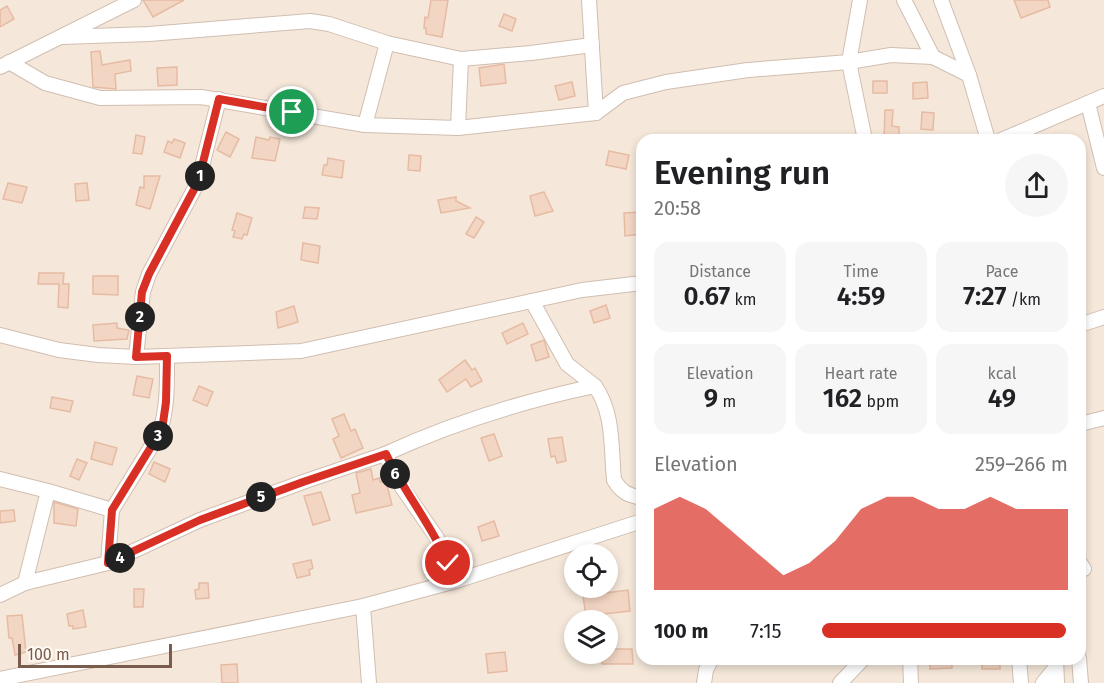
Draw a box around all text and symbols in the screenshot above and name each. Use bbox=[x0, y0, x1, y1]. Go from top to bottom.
pin bbox=[266, 86, 317, 137]
icon: arrive bbox=[275, 95, 308, 128]
text: Evening run bbox=[654, 153, 830, 193]
button: share bbox=[1005, 154, 1068, 217]
pin: 1 bbox=[185, 161, 215, 191]
text: 1 bbox=[196, 166, 204, 185]
text: 20:58 bbox=[654, 196, 701, 220]
text: Distance bbox=[689, 262, 751, 281]
text: Time bbox=[843, 262, 879, 281]
text: Pace bbox=[985, 262, 1019, 281]
text: 0.67 bbox=[683, 281, 730, 312]
text: 4:59 bbox=[837, 281, 885, 312]
text: 7:27 bbox=[963, 281, 1006, 312]
text: km bbox=[730, 290, 757, 309]
text: /km bbox=[1006, 290, 1041, 309]
pin: 2 bbox=[125, 302, 155, 332]
text: 2 bbox=[136, 307, 144, 326]
text: Elevation bbox=[686, 364, 754, 383]
text: Heart rate bbox=[825, 364, 897, 383]
text: kcal bbox=[988, 364, 1016, 383]
text: 9 bbox=[704, 383, 718, 414]
text: 162 bbox=[823, 383, 862, 414]
text: 49 bbox=[988, 383, 1016, 414]
text: m bbox=[718, 392, 736, 411]
text: bpm bbox=[862, 392, 899, 411]
pin: 3 bbox=[143, 421, 173, 451]
text: 3 bbox=[154, 426, 162, 445]
text: Elevation bbox=[654, 452, 738, 476]
text: 259–266 m bbox=[975, 452, 1068, 476]
pin: 6 bbox=[380, 459, 410, 489]
text: 6 bbox=[390, 464, 400, 483]
pin: 5 bbox=[246, 482, 276, 512]
text: 5 bbox=[257, 487, 265, 506]
pin bbox=[422, 537, 473, 588]
pin: 4 bbox=[105, 543, 135, 573]
map controls bbox=[564, 544, 618, 664]
button: locate bbox=[564, 544, 618, 598]
icon: check bbox=[431, 546, 464, 579]
text: 4 bbox=[115, 548, 125, 567]
button: layers bbox=[564, 610, 618, 664]
text: 100 m bbox=[654, 619, 708, 643]
text: 7:15 bbox=[750, 619, 782, 643]
scale bar bbox=[18, 641, 172, 668]
text: 100 m bbox=[27, 645, 70, 664]

